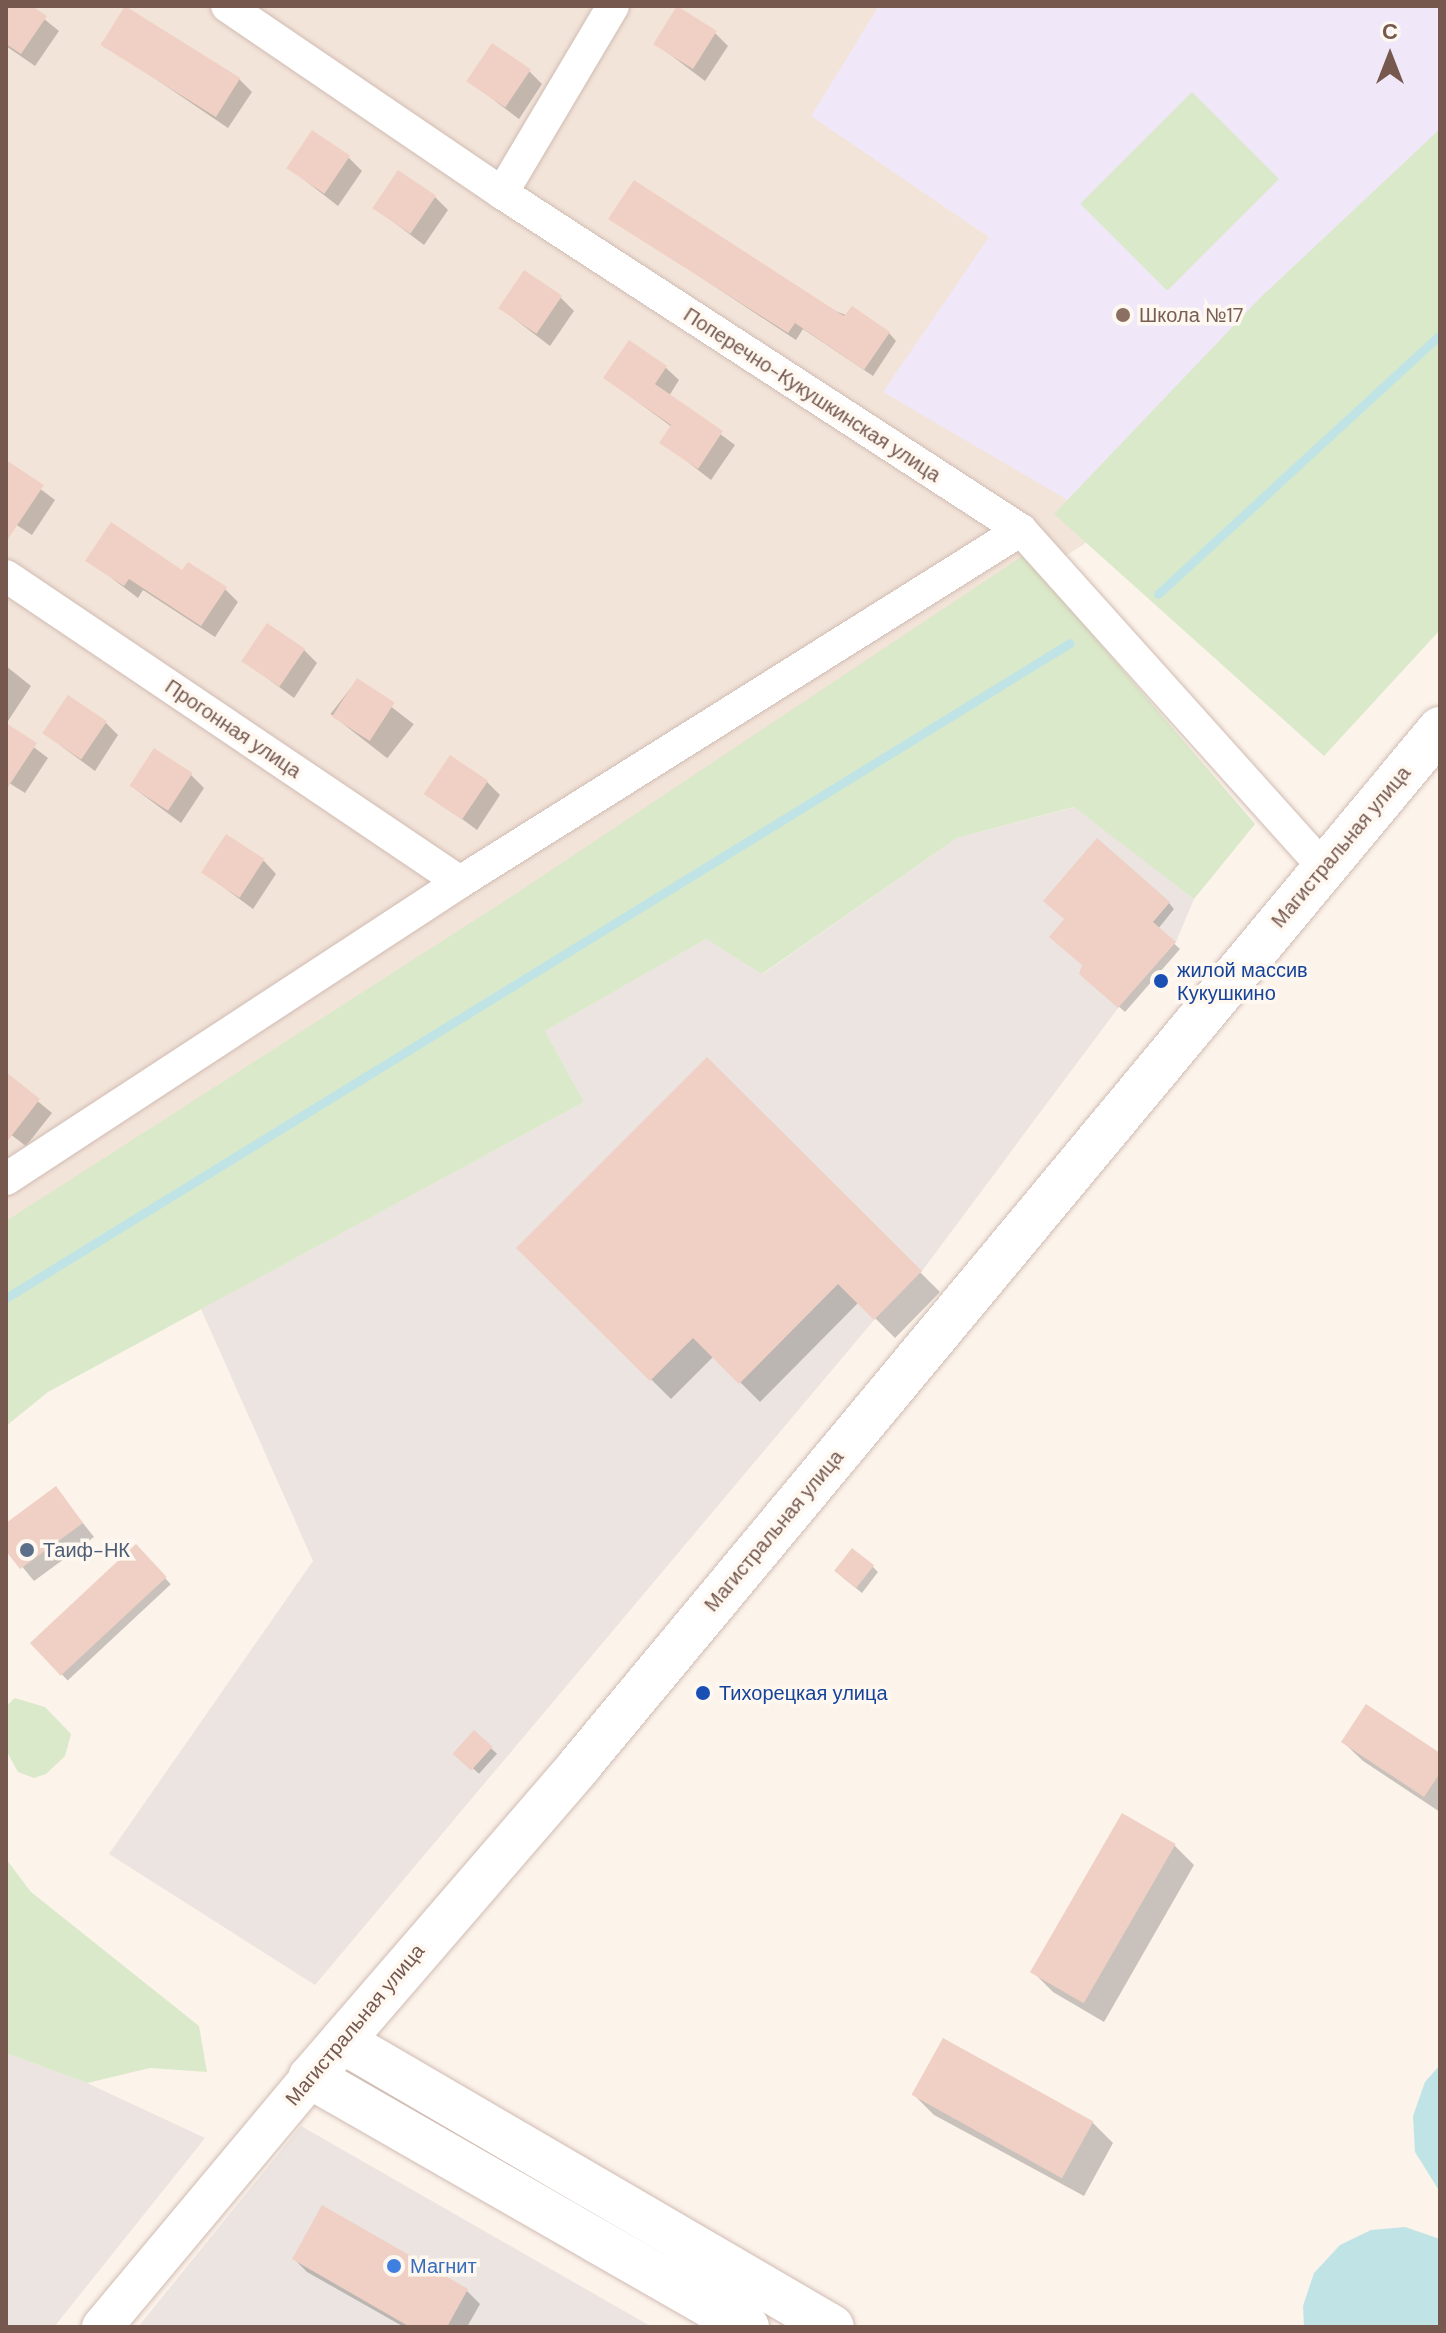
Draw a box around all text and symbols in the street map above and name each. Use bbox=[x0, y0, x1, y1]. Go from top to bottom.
north arrow bbox=[1350, 16, 1430, 96]
text: С bbox=[1382, 17, 1398, 46]
street label: Поперечно-Кукушкинская улица bbox=[679, 303, 945, 487]
place label: Школа №17 bbox=[1139, 303, 1243, 327]
marker: Школа №17 bbox=[1114, 306, 1132, 324]
street label: Прогонная улица bbox=[160, 675, 306, 783]
street label: Магистральная улица bbox=[1266, 761, 1416, 933]
place label: жилой массив Кукушкино bbox=[1177, 958, 1308, 1005]
marker: жилой массив Кукушкино bbox=[1152, 972, 1170, 990]
street label: Магистральная улица bbox=[699, 1445, 849, 1617]
place label: Таиф-НК bbox=[43, 1538, 130, 1562]
marker: Таиф-НК bbox=[18, 1541, 36, 1559]
place label: Тихорецкая улица bbox=[719, 1681, 888, 1705]
marker: Тихорецкая улица bbox=[694, 1684, 712, 1702]
street label: Магистральная улица bbox=[280, 1939, 430, 2111]
place label: Магнит bbox=[410, 2254, 477, 2278]
marker: Магнит bbox=[385, 2257, 403, 2275]

